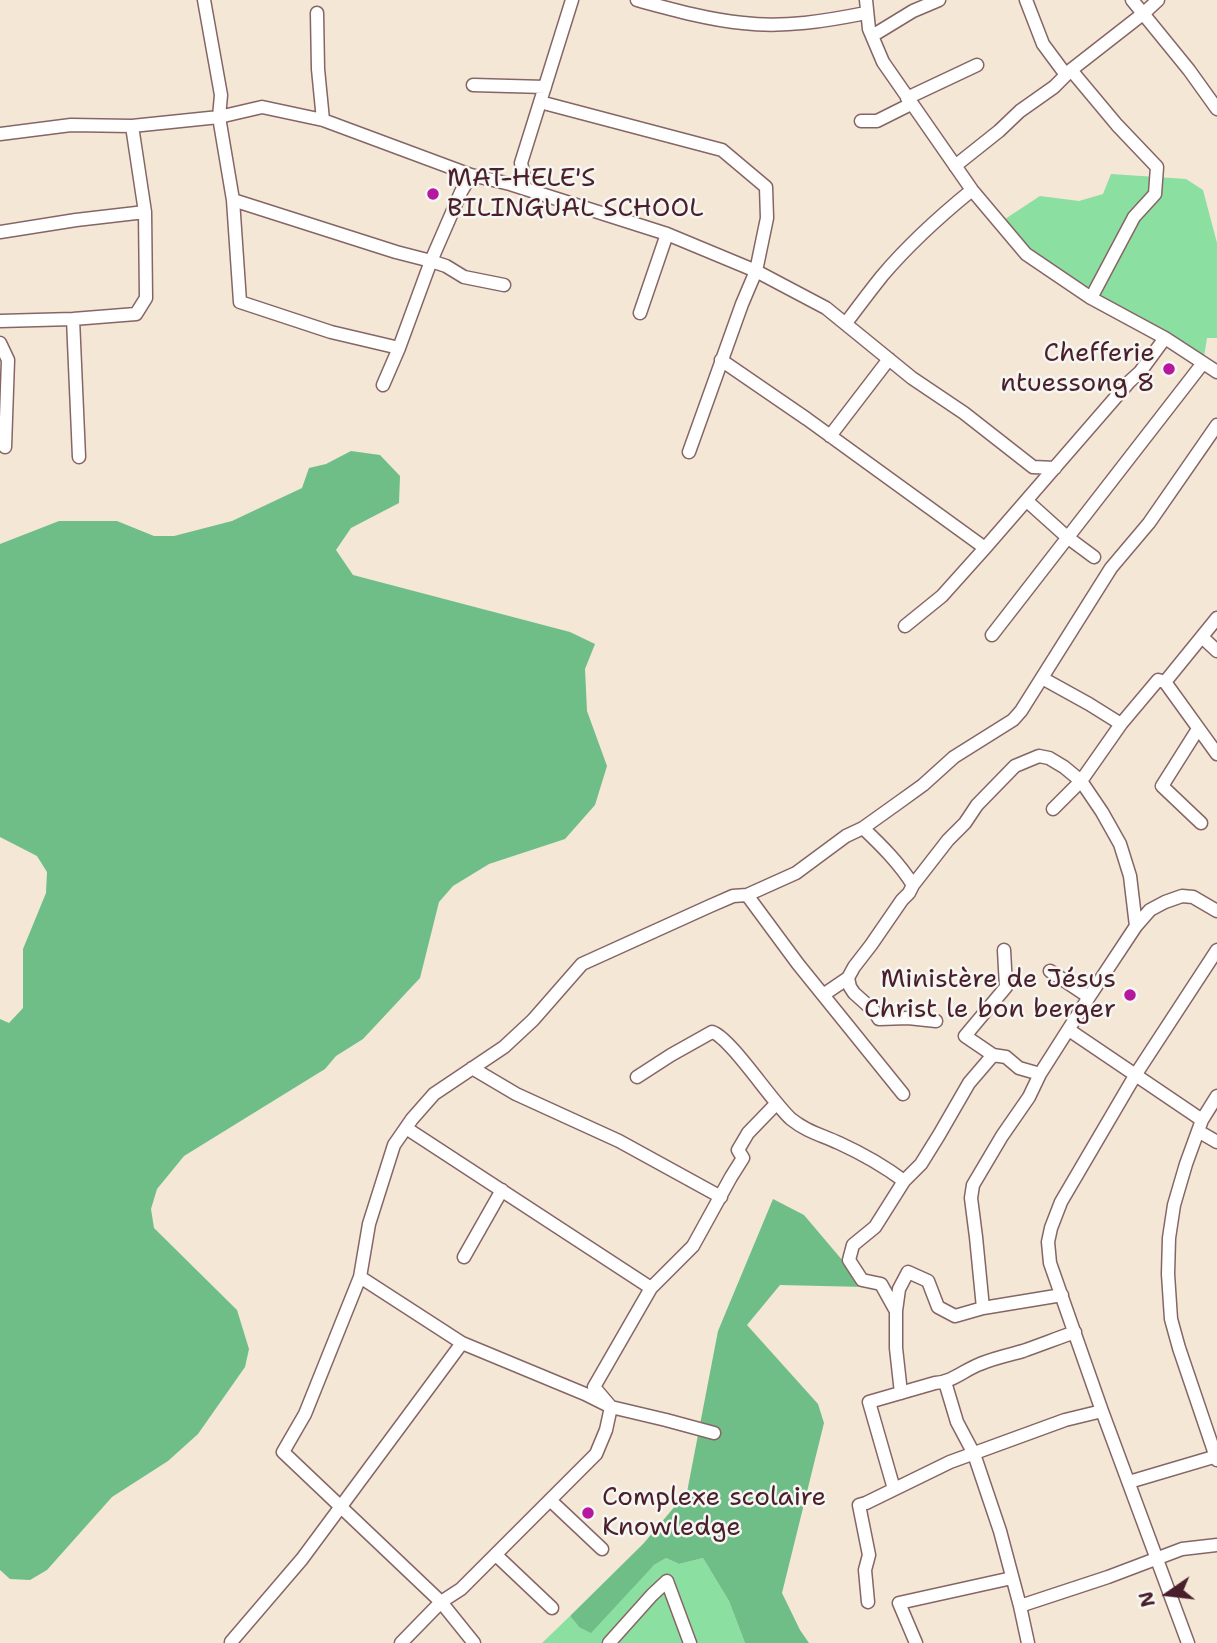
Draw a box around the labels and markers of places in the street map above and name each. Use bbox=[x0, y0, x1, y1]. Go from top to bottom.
place label: MAT-HELE'S BILINGUAL SCHOOL bbox=[447, 163, 704, 224]
marker: MAT-HELE'S BILINGUAL SCHOOL bbox=[425, 186, 441, 202]
place label: Chefferie ntuessong 8 bbox=[1000, 338, 1155, 400]
marker: Chefferie ntuessong 8 bbox=[1161, 361, 1177, 377]
place label: Ministère de Jésus Christ le bon berger bbox=[864, 964, 1116, 1026]
marker: Ministère de Jésus Christ le bon berger bbox=[1122, 987, 1138, 1003]
place label: Complexe scolaire Knowledge bbox=[602, 1482, 826, 1544]
marker: Complexe scolaire Knowledge bbox=[580, 1505, 596, 1521]

